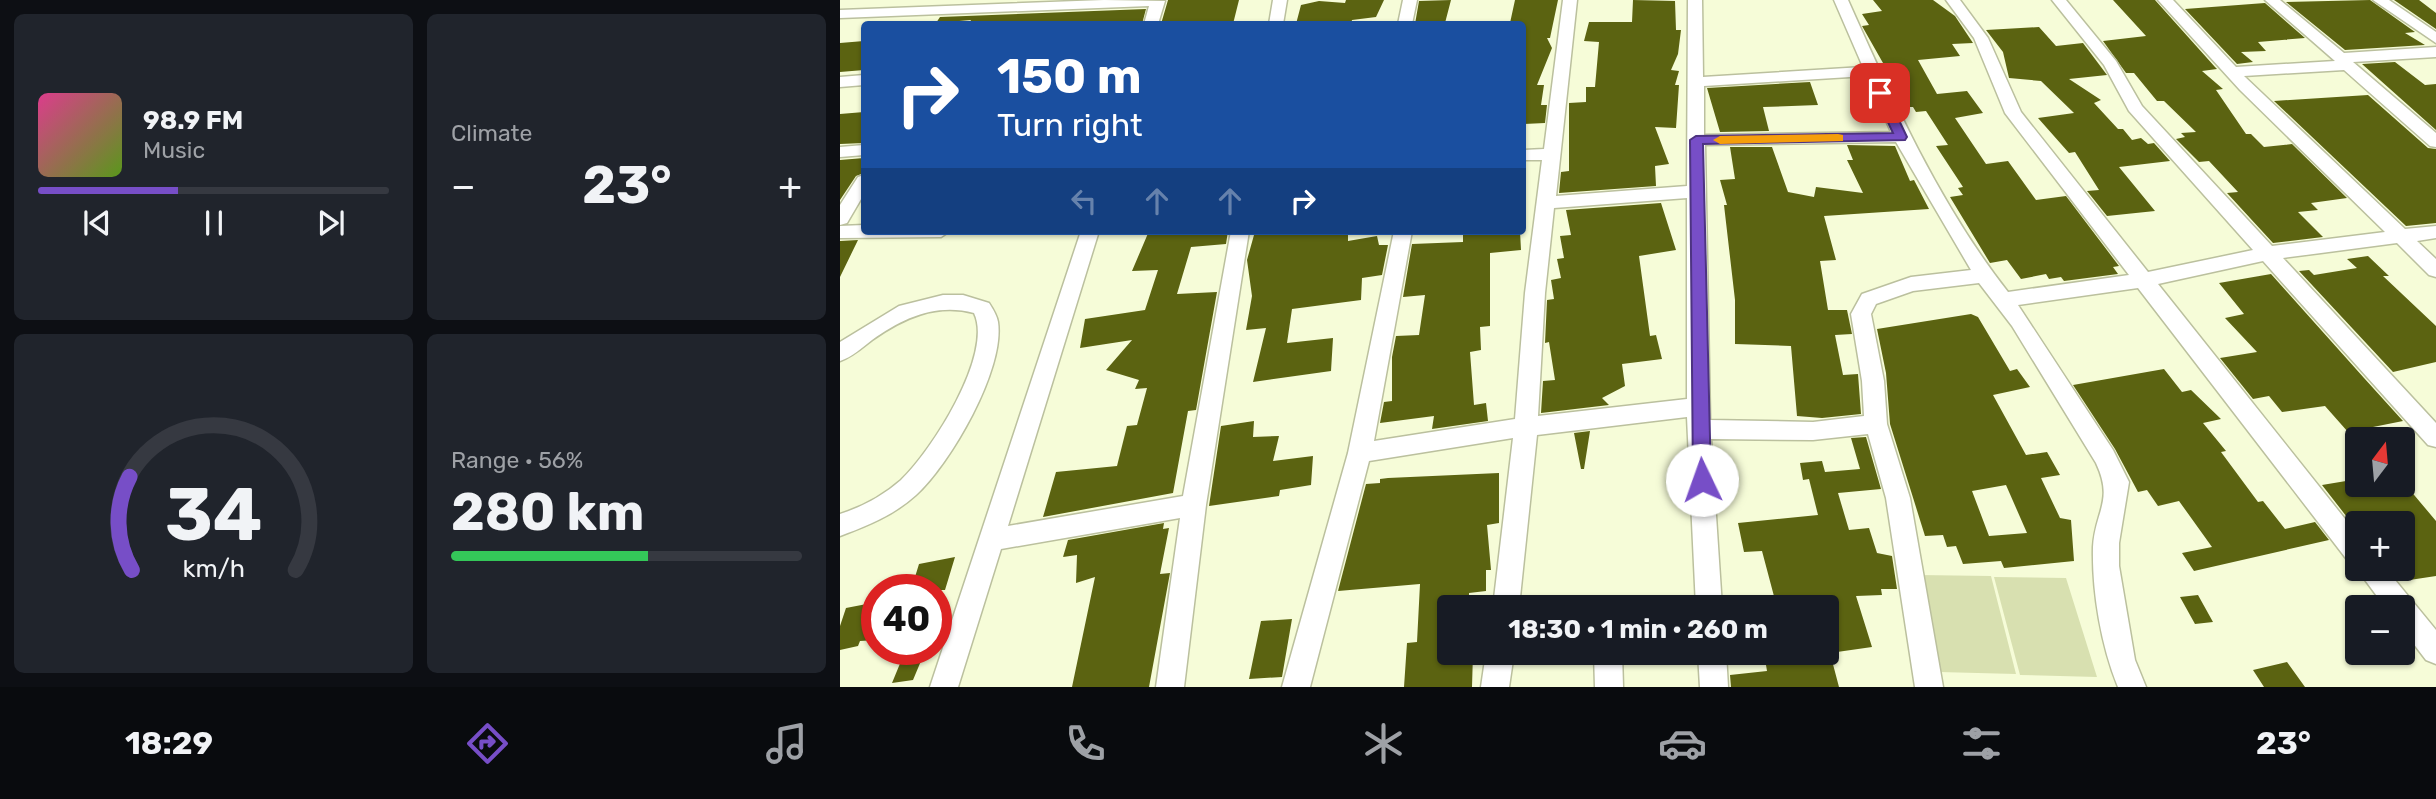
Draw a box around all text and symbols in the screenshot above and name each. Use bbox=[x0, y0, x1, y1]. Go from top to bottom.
text: 150 m bbox=[997, 47, 1142, 105]
icon: right bbox=[882, 49, 973, 140]
pin bbox=[1850, 63, 1910, 123]
icon: arrive bbox=[1861, 74, 1899, 112]
text: 98.9 FM bbox=[143, 105, 243, 136]
text: Turn right bbox=[997, 106, 1142, 144]
text: Climate bbox=[451, 119, 532, 147]
text: Music bbox=[143, 136, 205, 164]
text: 23° bbox=[582, 154, 672, 216]
text: − bbox=[451, 163, 476, 209]
text: + bbox=[778, 163, 802, 209]
icon: left bbox=[1065, 182, 1103, 220]
icon: ahead bbox=[1138, 182, 1176, 220]
icon: ahead bbox=[1211, 182, 1249, 220]
icon: right bbox=[1284, 182, 1322, 220]
icon: previous bbox=[78, 204, 116, 242]
icon: pause bbox=[195, 204, 233, 242]
icon: next bbox=[312, 204, 350, 242]
north arrow bbox=[2345, 427, 2415, 497]
map controls bbox=[2345, 427, 2415, 665]
position arrow bbox=[1665, 443, 1739, 517]
text: Range · 56% bbox=[451, 446, 583, 474]
text: 34 bbox=[165, 472, 262, 558]
text: 280 km bbox=[451, 481, 645, 543]
button: + bbox=[2345, 511, 2415, 581]
text: km/h bbox=[182, 553, 245, 582]
speed limit sign: 40 bbox=[861, 574, 952, 665]
button: − bbox=[2345, 595, 2415, 665]
text: 18:30 · 1 min · 260 m bbox=[1508, 614, 1768, 645]
icon: directions bbox=[463, 719, 512, 768]
icon: music bbox=[762, 719, 811, 768]
icon: phone bbox=[1061, 719, 1110, 768]
icon: climate bbox=[1359, 719, 1408, 768]
icon: car bbox=[1658, 719, 1707, 768]
icon: filters bbox=[1957, 719, 2006, 768]
text: 18:29 bbox=[125, 724, 213, 762]
text: 23° bbox=[2256, 724, 2311, 762]

